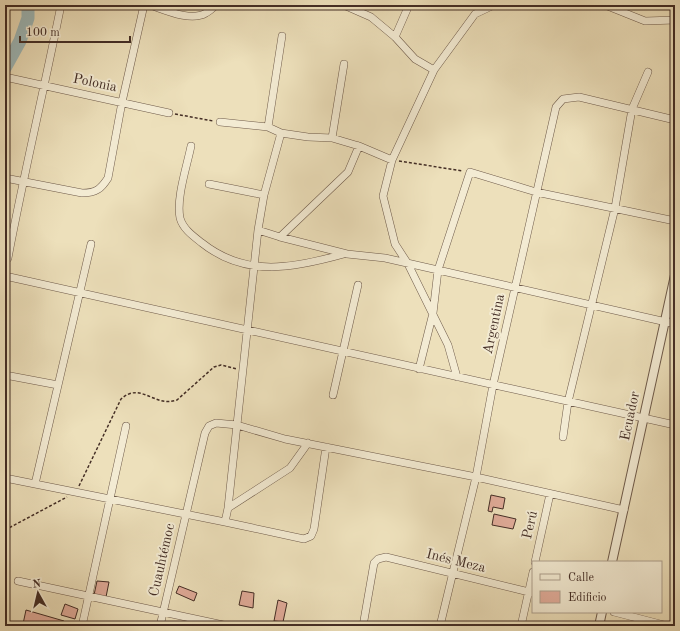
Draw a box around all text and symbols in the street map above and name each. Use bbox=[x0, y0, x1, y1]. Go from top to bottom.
scale bar bbox=[20, 18, 130, 44]
text: 100 m bbox=[26, 27, 60, 39]
street label: Polonia bbox=[72, 72, 118, 95]
street label: Argentina bbox=[481, 293, 507, 355]
street label: Ecuador bbox=[618, 390, 642, 442]
street label: Perú bbox=[520, 509, 540, 540]
street label: Cuauhtémoc bbox=[147, 522, 177, 598]
street label: Inés Meza bbox=[425, 547, 487, 575]
legend bbox=[532, 561, 662, 613]
text: Calle bbox=[568, 572, 594, 584]
north arrow bbox=[18, 573, 58, 613]
text: N bbox=[32, 578, 42, 591]
text: Edificio bbox=[568, 592, 607, 604]

